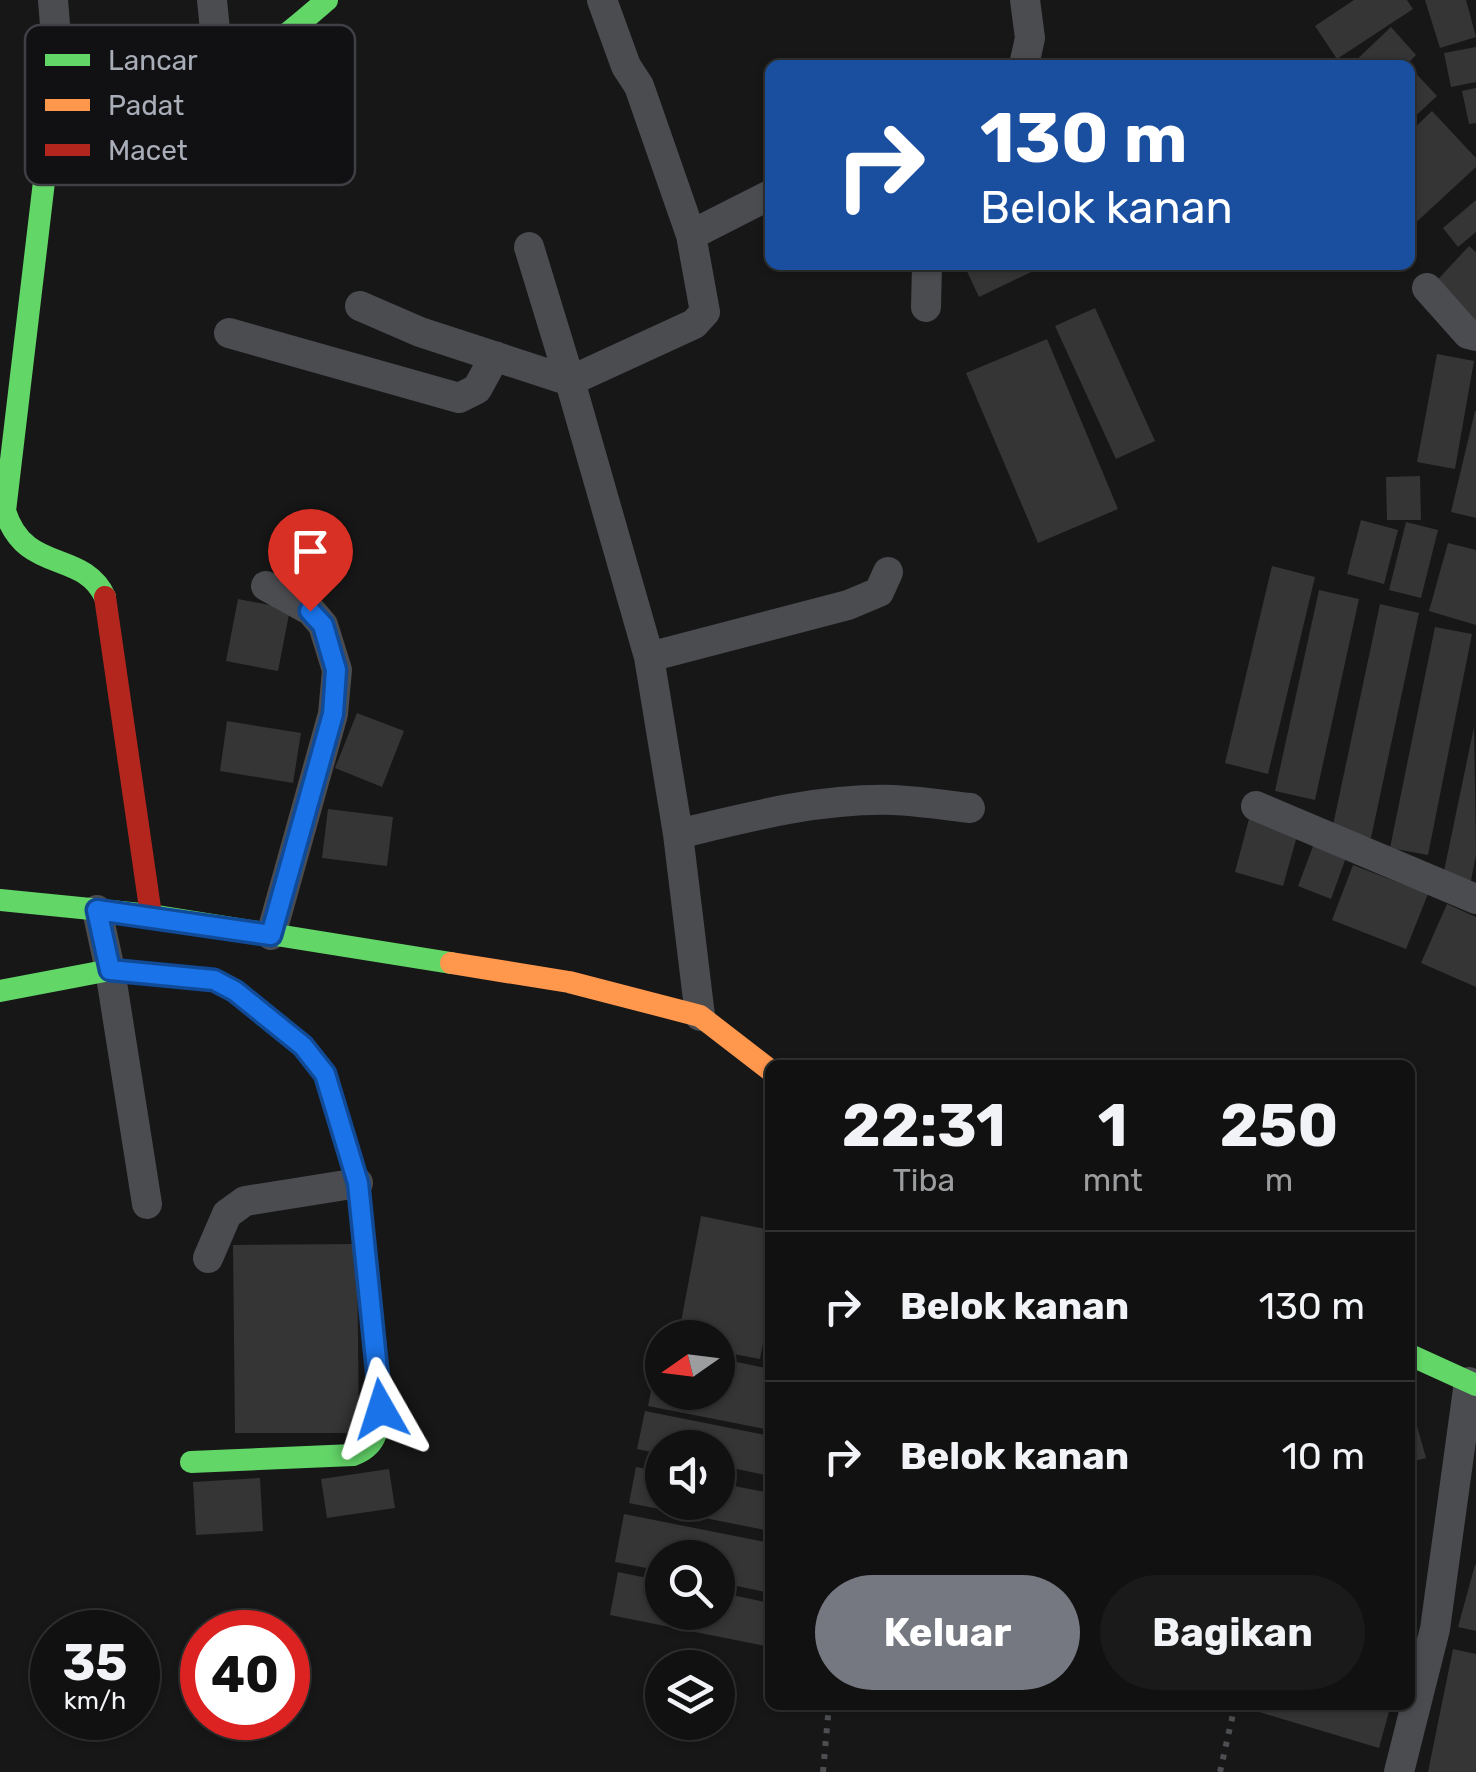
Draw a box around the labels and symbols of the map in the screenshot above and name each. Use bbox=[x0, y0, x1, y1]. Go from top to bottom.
legend bbox=[25, 25, 355, 185]
text: Lancar bbox=[108, 44, 198, 77]
text: Padat bbox=[108, 89, 184, 122]
text: Macet bbox=[108, 134, 188, 167]
pin bbox=[268, 509, 353, 612]
north arrow bbox=[645, 1320, 735, 1410]
position arrow bbox=[329, 1357, 433, 1461]
speed limit sign: 40 bbox=[180, 1610, 310, 1740]

